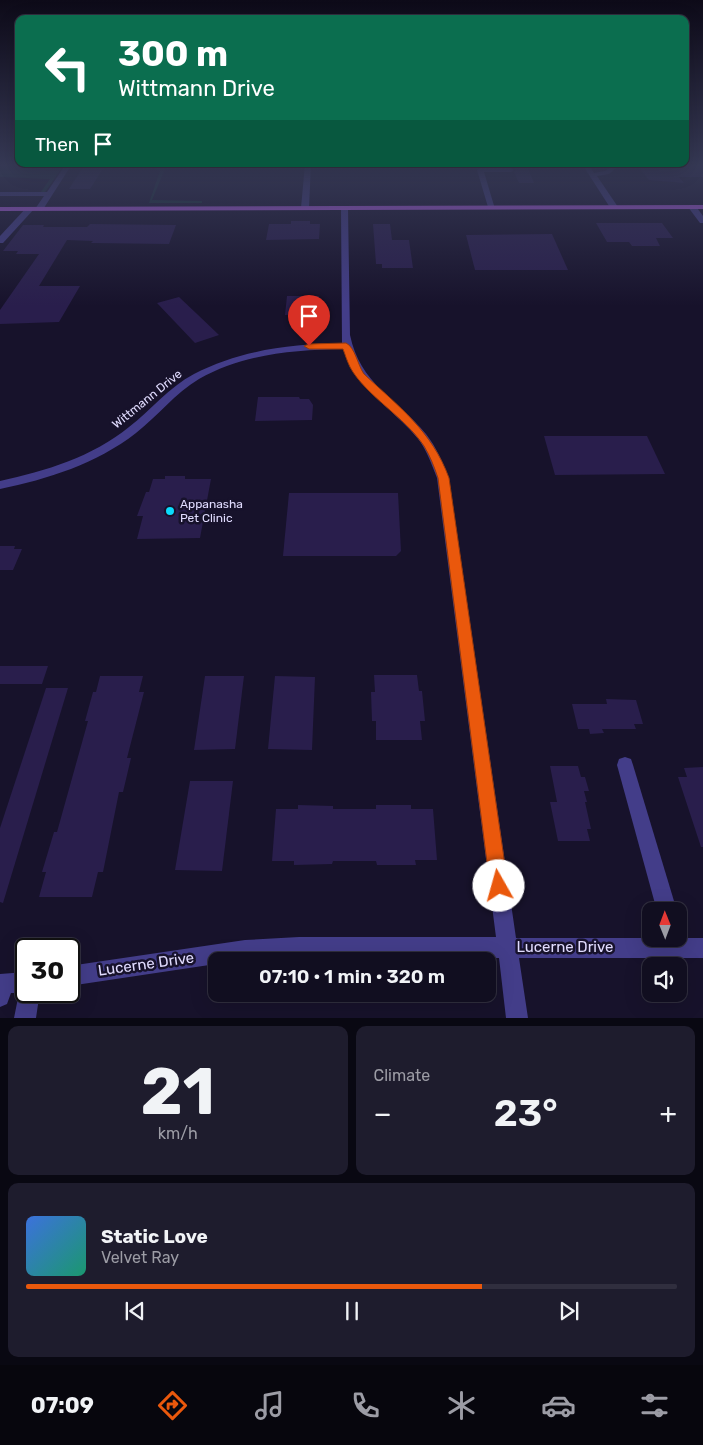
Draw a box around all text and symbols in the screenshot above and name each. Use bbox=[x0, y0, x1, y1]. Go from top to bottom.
text: 300 m bbox=[118, 33, 228, 75]
icon: left bbox=[35, 35, 100, 100]
text: Wittmann Drive bbox=[118, 75, 275, 102]
icon: arrive bbox=[89, 130, 117, 158]
text: Then bbox=[35, 133, 79, 156]
pin bbox=[288, 295, 330, 346]
icon: arrive bbox=[295, 302, 323, 330]
street label: Wittmann Drive bbox=[109, 366, 185, 431]
place label: Appanasha Pet Clinic bbox=[180, 497, 243, 525]
marker: Appanasha Pet Clinic bbox=[164, 505, 176, 517]
position arrow bbox=[472, 859, 524, 911]
north arrow bbox=[642, 902, 688, 948]
map controls bbox=[642, 902, 687, 1002]
speed limit sign: 30 bbox=[15, 938, 80, 1003]
street label: Lucerne Drive bbox=[517, 938, 613, 956]
street label: Lucerne Drive bbox=[97, 948, 195, 980]
button: sound bbox=[642, 957, 687, 1002]
text: 07:10 · 1 min · 320 m bbox=[259, 965, 445, 988]
text: 21 bbox=[140, 1053, 215, 1130]
text: Climate bbox=[374, 1066, 430, 1085]
text: 23° bbox=[494, 1090, 558, 1136]
text: − bbox=[374, 1097, 392, 1130]
text: + bbox=[660, 1097, 677, 1130]
text: km/h bbox=[158, 1124, 198, 1143]
text: Static Love bbox=[101, 1225, 208, 1248]
text: Velvet Ray bbox=[101, 1248, 179, 1267]
icon: previous bbox=[121, 1297, 149, 1325]
icon: pause bbox=[338, 1297, 366, 1325]
icon: next bbox=[555, 1297, 583, 1325]
icon: directions bbox=[155, 1388, 190, 1423]
icon: music bbox=[252, 1388, 287, 1423]
icon: phone bbox=[348, 1388, 383, 1423]
icon: climate bbox=[444, 1388, 479, 1423]
icon: car bbox=[541, 1388, 576, 1423]
icon: filters bbox=[637, 1388, 672, 1423]
text: 07:09 bbox=[31, 1392, 94, 1419]

